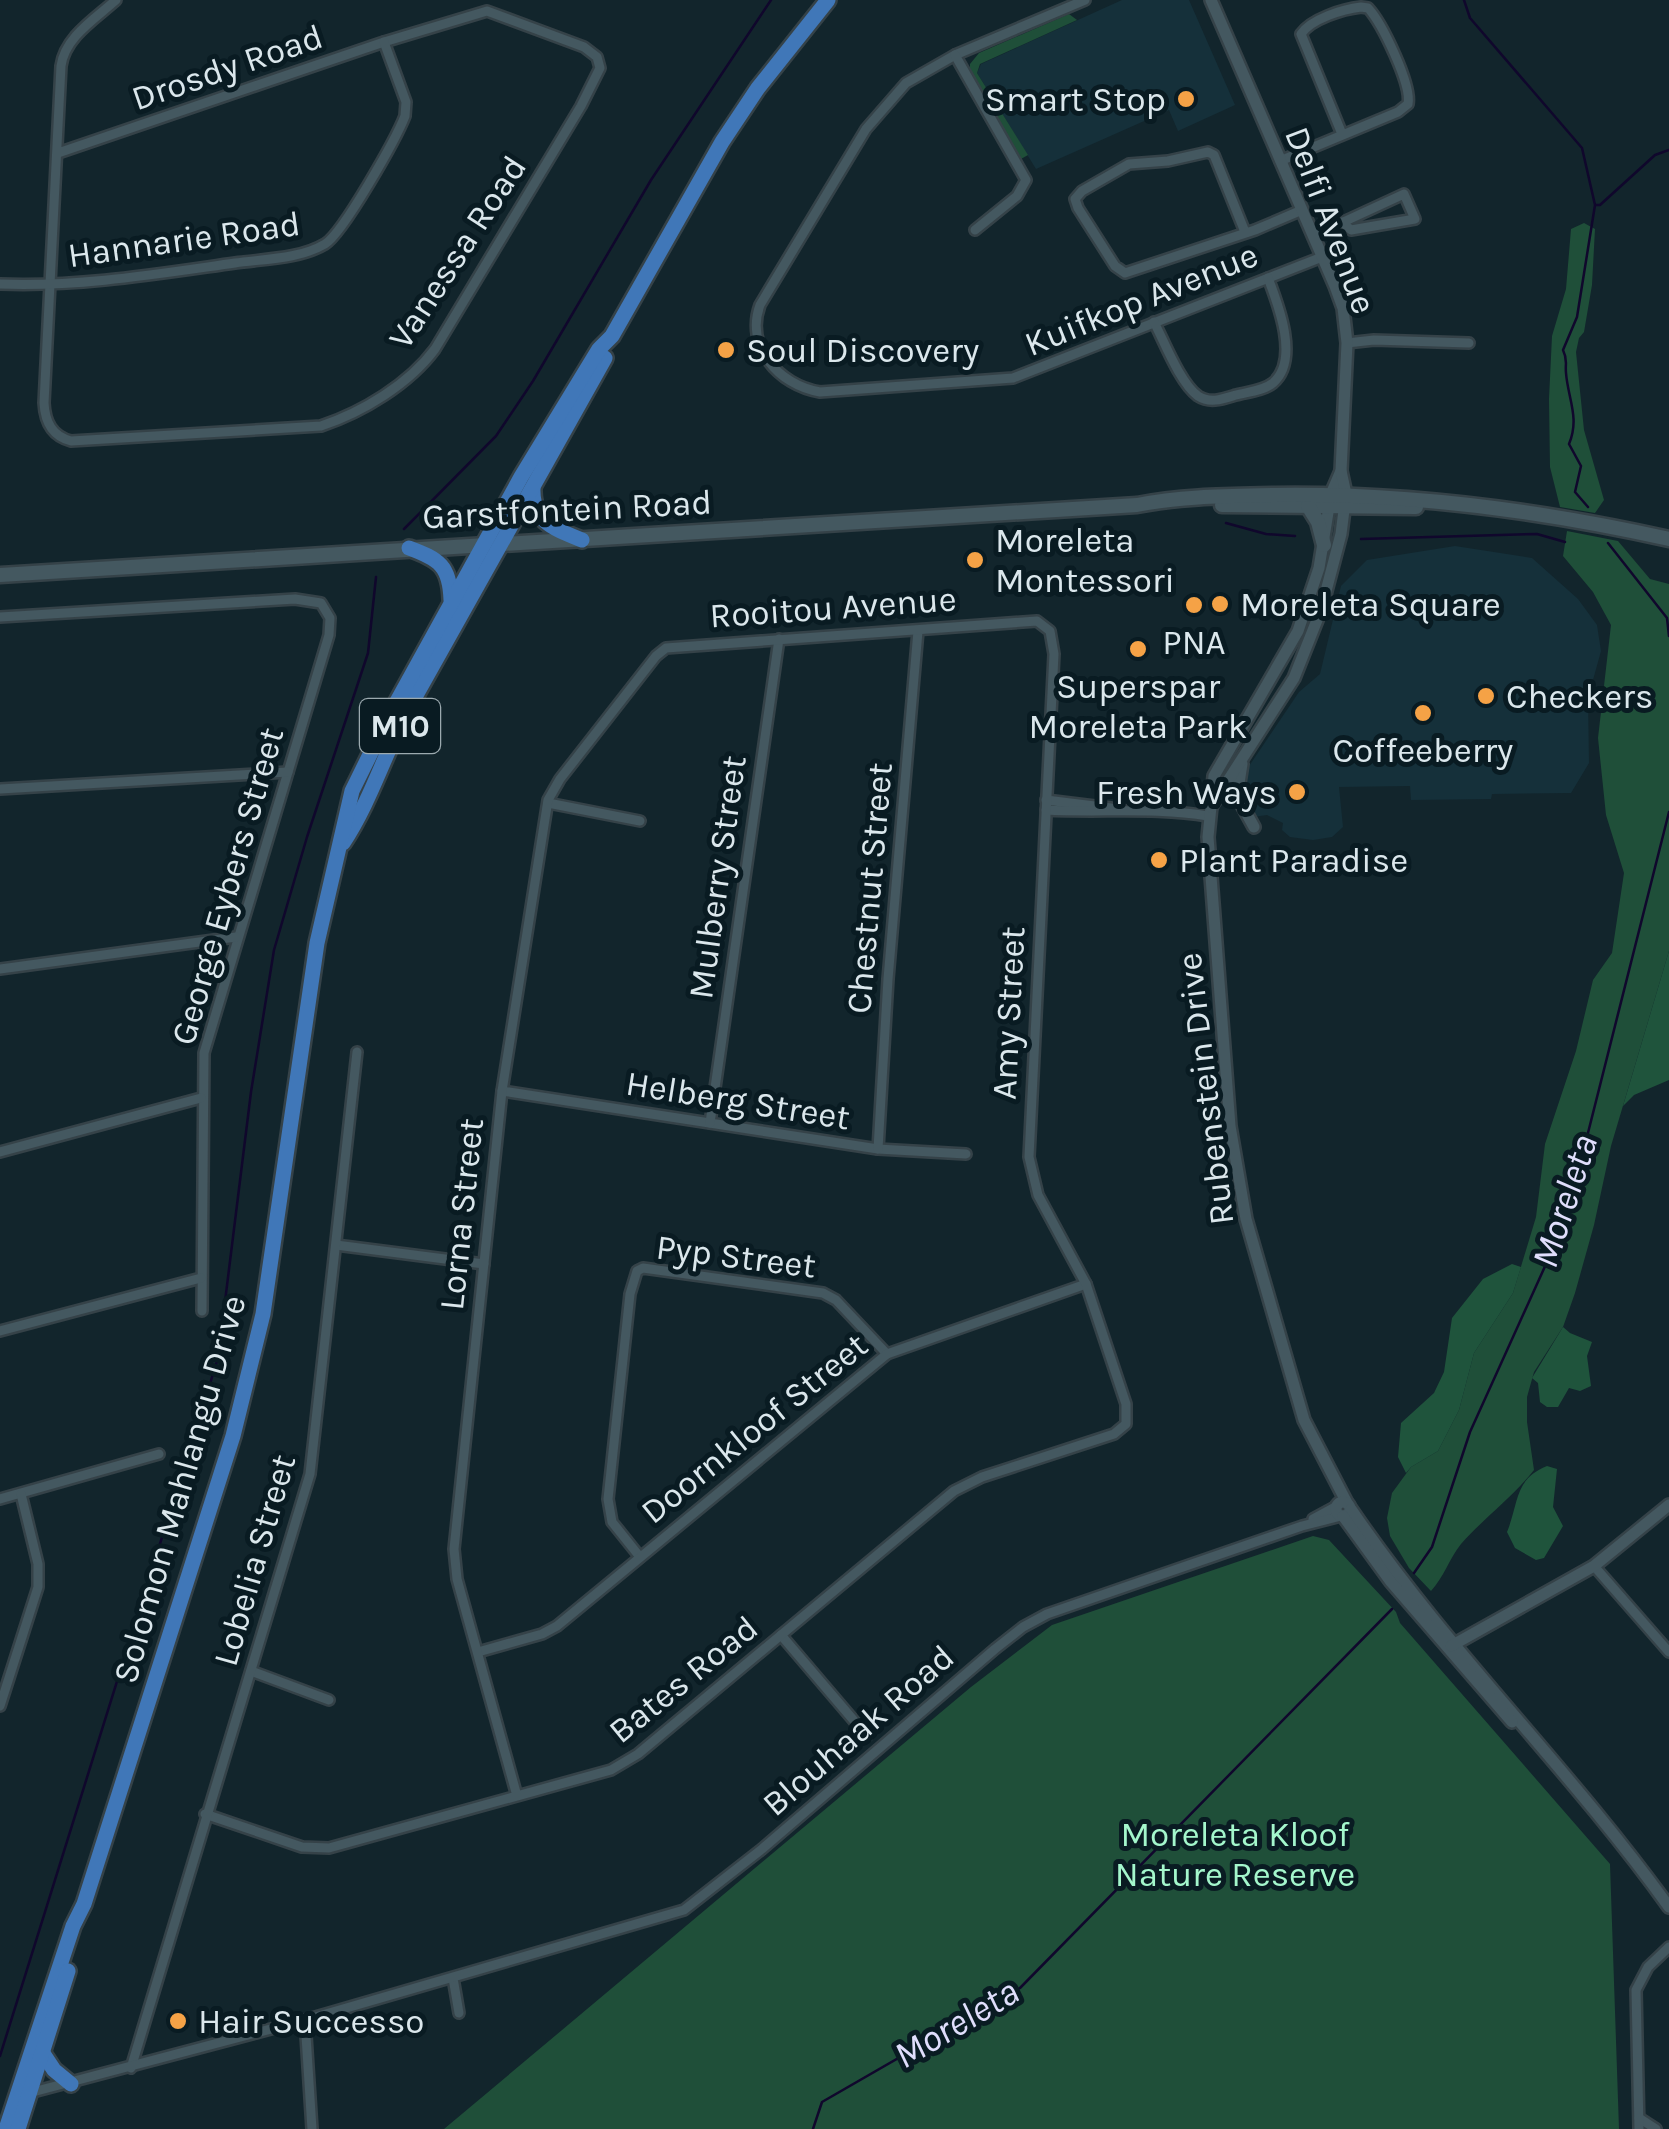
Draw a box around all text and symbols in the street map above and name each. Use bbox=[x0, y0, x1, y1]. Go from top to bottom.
street label: Drosdy Road bbox=[126, 16, 328, 119]
place label: Smart Stop bbox=[985, 79, 1166, 120]
marker: Smart Stop bbox=[1175, 88, 1197, 110]
street label: Delfi Avenue bbox=[1276, 121, 1385, 319]
street label: Vanessa Road bbox=[380, 148, 535, 356]
street label: Hannarie Road bbox=[65, 203, 303, 276]
street label: Kuifkop Avenue bbox=[1019, 234, 1264, 365]
place label: Soul Discovery bbox=[746, 330, 979, 371]
marker: Soul Discovery bbox=[715, 339, 737, 361]
street label: Garstfontein Road bbox=[421, 481, 713, 538]
place label: Moreleta Montessori bbox=[995, 520, 1175, 601]
marker: Moreleta Montessori bbox=[964, 549, 986, 571]
street label: Rooitou Avenue bbox=[708, 578, 958, 637]
place label: Moreleta Square bbox=[1240, 584, 1501, 625]
marker: Moreleta Square bbox=[1209, 593, 1231, 615]
marker: PNA bbox=[1183, 594, 1205, 616]
place label: PNA bbox=[1162, 622, 1226, 663]
marker: Superspar Moreleta Park bbox=[1127, 638, 1149, 660]
place label: Superspar Moreleta Park bbox=[1029, 666, 1247, 747]
place label: Checkers bbox=[1506, 676, 1653, 717]
marker: Checkers bbox=[1475, 685, 1497, 707]
road number: M10 bbox=[360, 699, 440, 753]
marker: Coffeeberry bbox=[1412, 702, 1434, 724]
street label: George Eybers Street bbox=[163, 723, 292, 1049]
place label: Coffeeberry bbox=[1333, 730, 1513, 771]
street label: Mulberry Street bbox=[680, 753, 755, 1001]
street label: Chestnut Street bbox=[838, 761, 901, 1015]
place label: Fresh Ways bbox=[1096, 772, 1277, 813]
marker: Fresh Ways bbox=[1286, 781, 1308, 803]
place label: Plant Paradise bbox=[1179, 840, 1408, 881]
marker: Plant Paradise bbox=[1148, 849, 1170, 871]
street label: Amy Street bbox=[983, 925, 1034, 1101]
street label: Rubenstein Drive bbox=[1168, 951, 1243, 1227]
street label: Helberg Street bbox=[623, 1063, 853, 1138]
street label: Lorna Street bbox=[431, 1116, 492, 1312]
water label: Moreleta bbox=[1522, 1129, 1607, 1273]
street label: Pyp Street bbox=[654, 1226, 818, 1287]
street label: Solomon Mahlangu Drive bbox=[104, 1290, 255, 1688]
street label: Doornkloof Street bbox=[633, 1325, 876, 1532]
street label: Lobelia Street bbox=[205, 1450, 304, 1671]
street label: Bates Road bbox=[601, 1607, 766, 1752]
street label: Blouhaak Road bbox=[754, 1636, 962, 1825]
park label: Moreleta Kloof Nature Reserve bbox=[1115, 1814, 1355, 1895]
water label: Moreleta bbox=[886, 1969, 1027, 2078]
place label: Hair Successo bbox=[198, 2001, 424, 2042]
marker: Hair Successo bbox=[167, 2010, 189, 2032]

